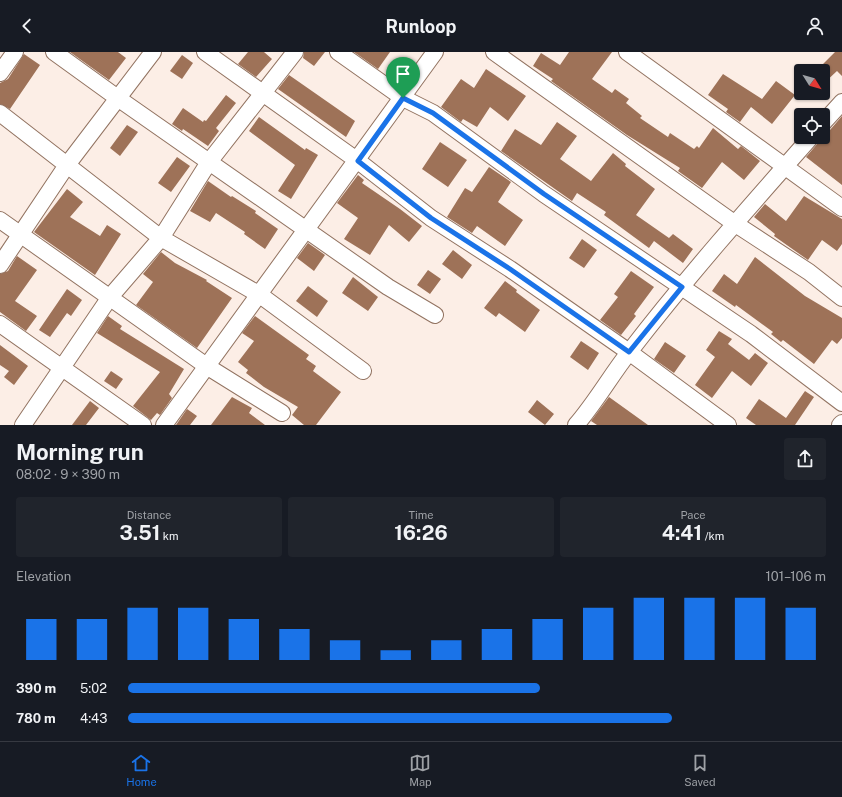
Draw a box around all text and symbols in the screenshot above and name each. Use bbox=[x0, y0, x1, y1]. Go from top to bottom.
icon: back bbox=[16, 15, 38, 37]
icon: person bbox=[804, 15, 826, 37]
text: Runloop bbox=[386, 16, 456, 37]
pin bbox=[386, 57, 420, 98]
icon: arrive bbox=[392, 63, 414, 85]
north arrow bbox=[794, 64, 830, 100]
map controls bbox=[794, 64, 830, 144]
button: locate bbox=[794, 108, 830, 144]
button: share bbox=[784, 438, 826, 480]
text: Morning run bbox=[16, 439, 144, 465]
text: 08:02 · 9 × 390 m bbox=[16, 467, 120, 482]
text: Distance bbox=[127, 509, 171, 521]
text: Time bbox=[408, 509, 434, 521]
text: Pace bbox=[680, 509, 706, 521]
text: 3.51 bbox=[119, 521, 160, 545]
text: 16:26 bbox=[394, 521, 448, 545]
text: 4:41 bbox=[662, 521, 702, 545]
text: km bbox=[160, 530, 179, 542]
text: /km bbox=[702, 530, 724, 542]
text: Elevation bbox=[16, 569, 71, 584]
text: 101–106 m bbox=[766, 569, 826, 584]
text: 390 m bbox=[16, 681, 56, 696]
text: 5:02 bbox=[80, 681, 107, 696]
text: 780 m bbox=[16, 711, 56, 726]
text: 4:43 bbox=[80, 711, 107, 726]
tab: Home bbox=[126, 752, 157, 788]
tab: Map bbox=[409, 752, 432, 788]
tab: Saved bbox=[684, 752, 716, 788]

